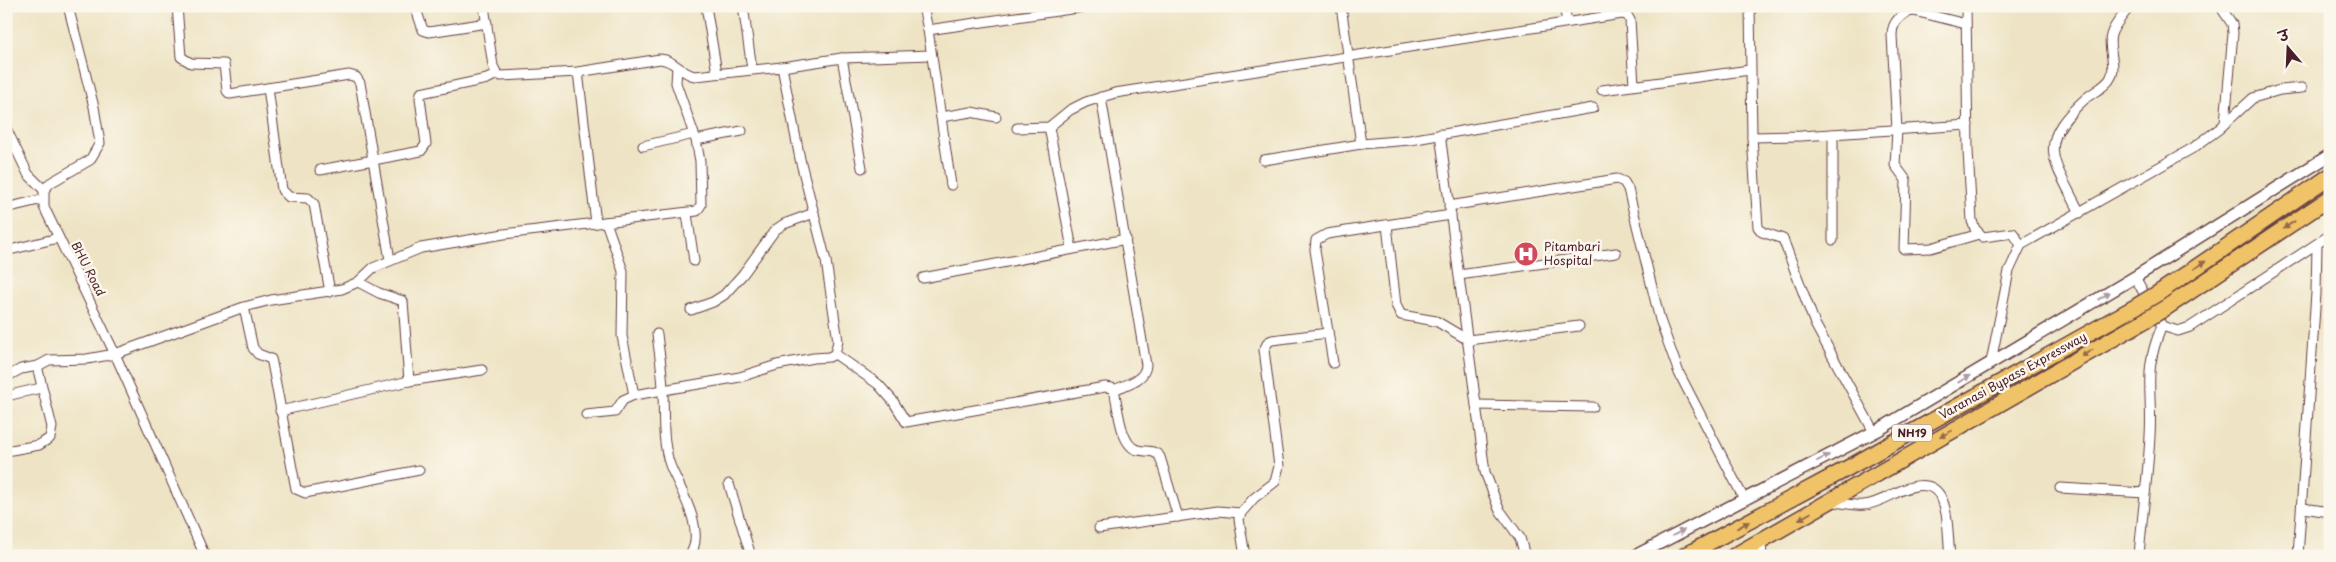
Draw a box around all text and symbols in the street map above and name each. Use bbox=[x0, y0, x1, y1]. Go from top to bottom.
north arrow bbox=[2264, 22, 2314, 72]
text: उ bbox=[2274, 23, 2293, 47]
one-way arrow bbox=[2282, 221, 2296, 230]
place label: Pitambari Hospital bbox=[1544, 237, 1600, 269]
street label: BHU Road bbox=[67, 238, 110, 299]
hospital icon: Pitambari Hospital bbox=[1513, 241, 1539, 267]
one-way arrow bbox=[2194, 260, 2207, 270]
one-way arrow bbox=[2097, 291, 2110, 300]
street label: Varanasi Bypass Expressway bbox=[1936, 327, 2090, 423]
one-way arrow bbox=[2080, 349, 2093, 358]
one-way arrow bbox=[1958, 374, 1971, 383]
road number: NH19 bbox=[1892, 424, 1932, 442]
one-way arrow bbox=[1938, 430, 1953, 438]
one-way arrow bbox=[1815, 454, 1830, 462]
one-way arrow bbox=[1798, 511, 1811, 520]
one-way arrow bbox=[1735, 521, 1750, 529]
one-way arrow bbox=[1671, 529, 1686, 537]

